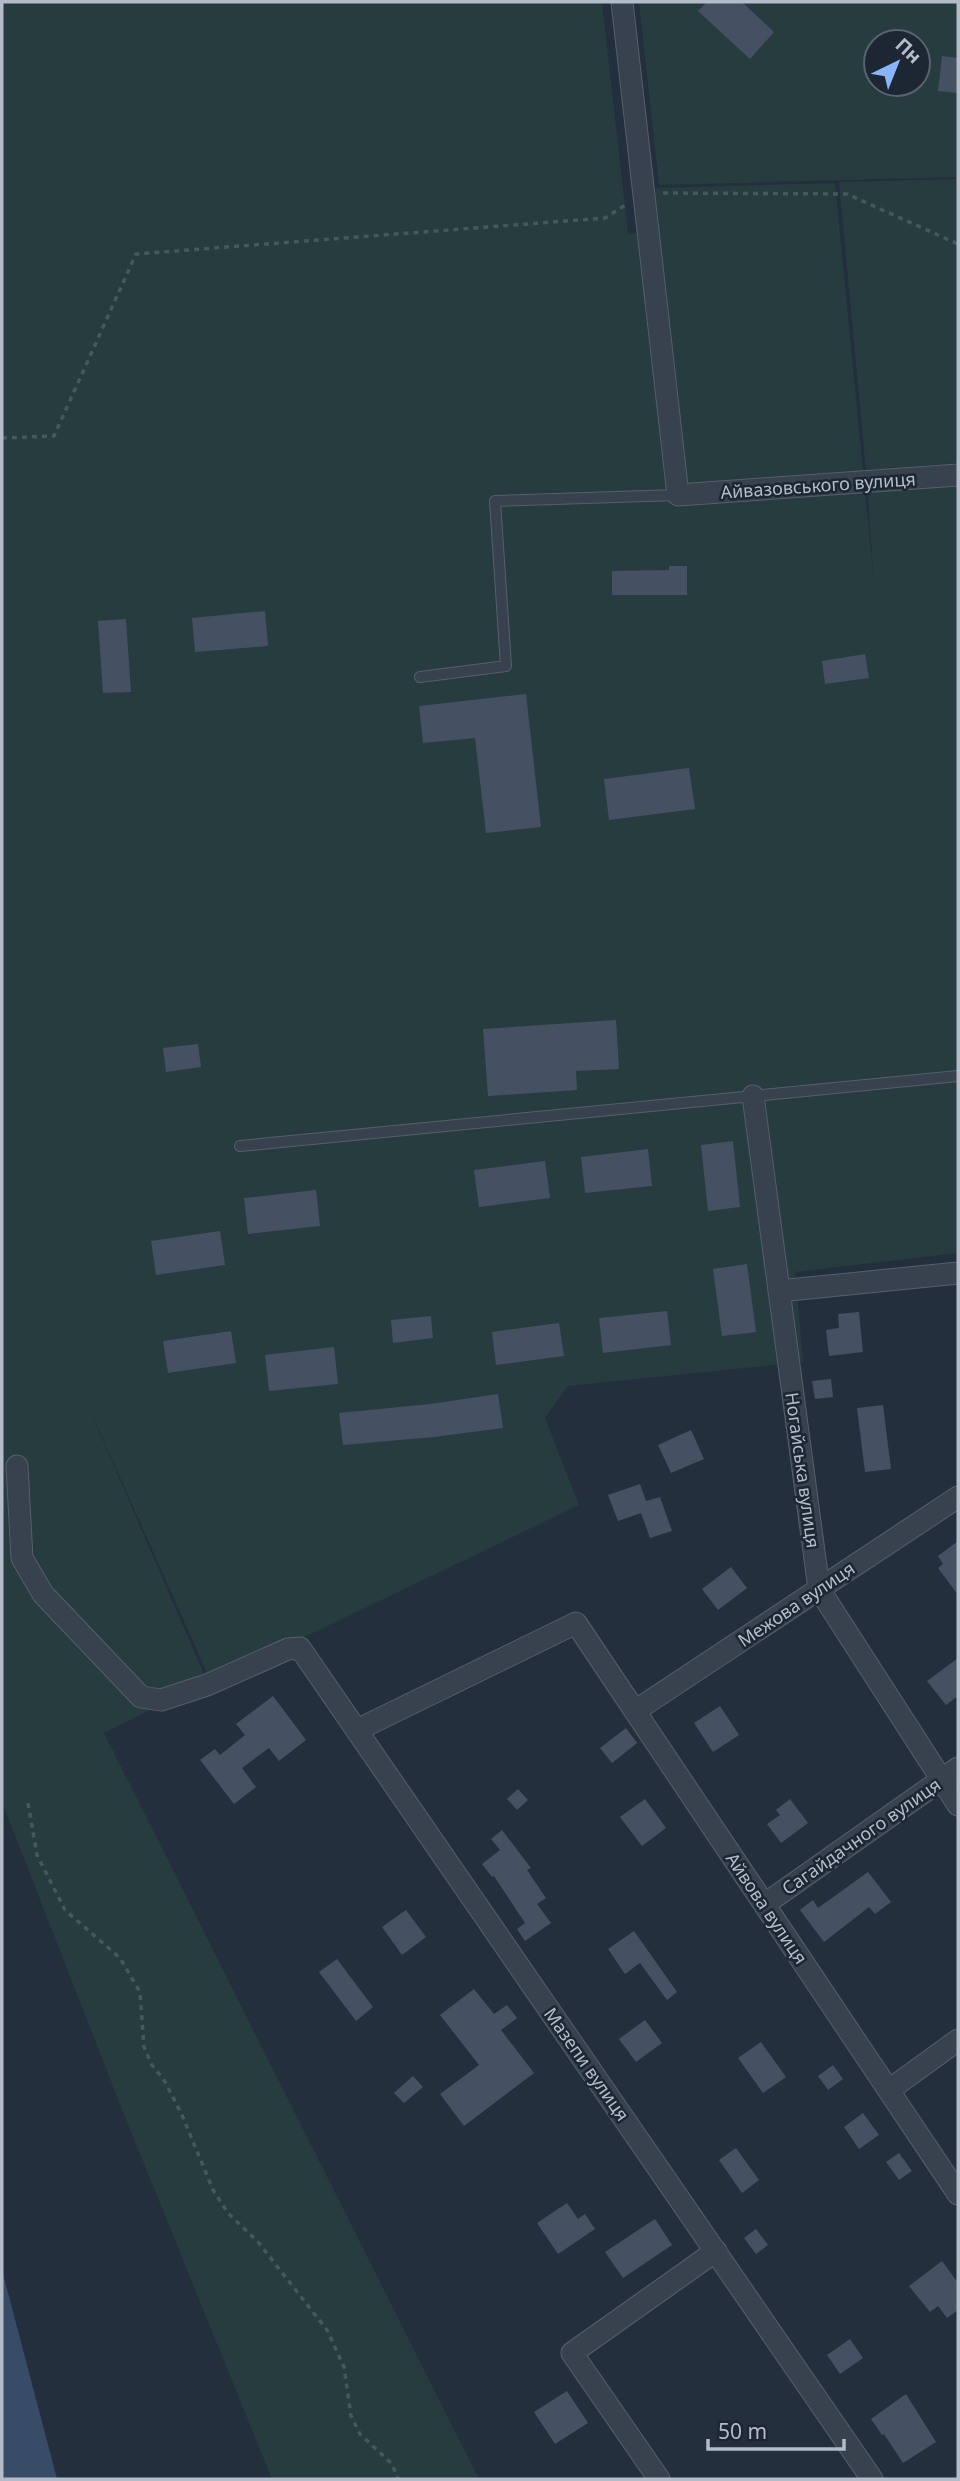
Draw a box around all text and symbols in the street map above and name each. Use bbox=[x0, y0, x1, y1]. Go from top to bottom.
north arrow bbox=[862, 28, 932, 98]
text: Пн bbox=[890, 32, 927, 69]
street label: Айвазовського вулиця bbox=[720, 466, 916, 504]
street label: Ногайська вулиця bbox=[780, 1391, 826, 1549]
street label: Межова вулиця bbox=[733, 1556, 859, 1652]
street label: Сагайдачного вулиця bbox=[777, 1772, 945, 1900]
street label: Айвова вулиця bbox=[721, 1848, 813, 1968]
street label: Мазепи вулиця bbox=[539, 2003, 635, 2125]
scale bar bbox=[708, 2408, 844, 2452]
text: 50 m bbox=[718, 2417, 767, 2445]

